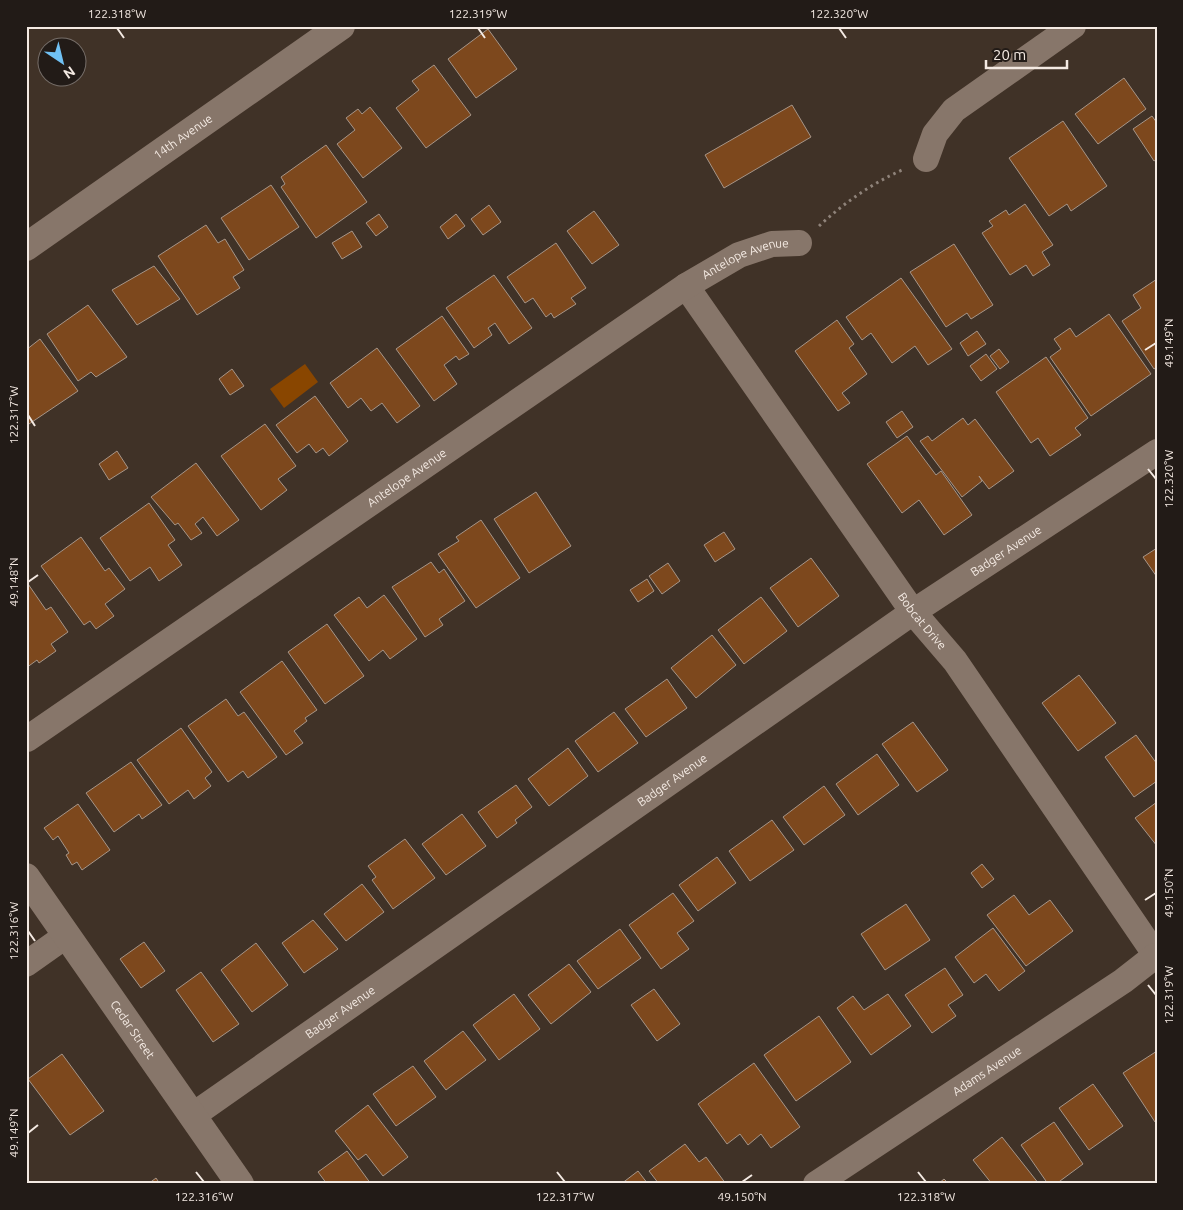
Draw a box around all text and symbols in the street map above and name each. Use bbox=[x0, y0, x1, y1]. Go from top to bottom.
text: 122.318°W bbox=[88, 7, 146, 20]
text: 122.319°W bbox=[449, 7, 507, 20]
text: 122.320°W bbox=[810, 7, 868, 20]
north arrow bbox=[38, 38, 88, 88]
scale bar bbox=[986, 38, 1067, 70]
text: 20 m bbox=[993, 46, 1026, 63]
text: N bbox=[61, 63, 78, 82]
street label: 14th Avenue bbox=[151, 111, 215, 161]
street label: Antelope Avenue bbox=[700, 236, 789, 281]
text: 49.149°N bbox=[1162, 318, 1175, 368]
text: 122.317°W bbox=[7, 386, 20, 444]
street label: Antelope Avenue bbox=[365, 446, 449, 509]
text: 122.320°W bbox=[1162, 450, 1175, 508]
street label: Badger Avenue bbox=[968, 523, 1044, 579]
text: 49.148°N bbox=[7, 557, 20, 607]
street label: Bobcat Drive bbox=[896, 590, 949, 652]
street label: Badger Avenue bbox=[635, 751, 709, 809]
text: 49.150°N bbox=[1162, 868, 1175, 918]
text: 122.316°W bbox=[7, 902, 20, 960]
text: 122.319°W bbox=[1162, 966, 1175, 1024]
street label: Badger Avenue bbox=[303, 983, 377, 1041]
street label: Cedar Street bbox=[108, 998, 158, 1061]
street label: Adams Avenue bbox=[950, 1043, 1024, 1098]
text: 49.149°N bbox=[7, 1108, 20, 1158]
text: 122.316°W bbox=[175, 1190, 233, 1203]
text: 122.317°W bbox=[536, 1190, 594, 1203]
text: 49.150°N bbox=[717, 1190, 767, 1203]
text: 122.318°W bbox=[897, 1190, 955, 1203]

